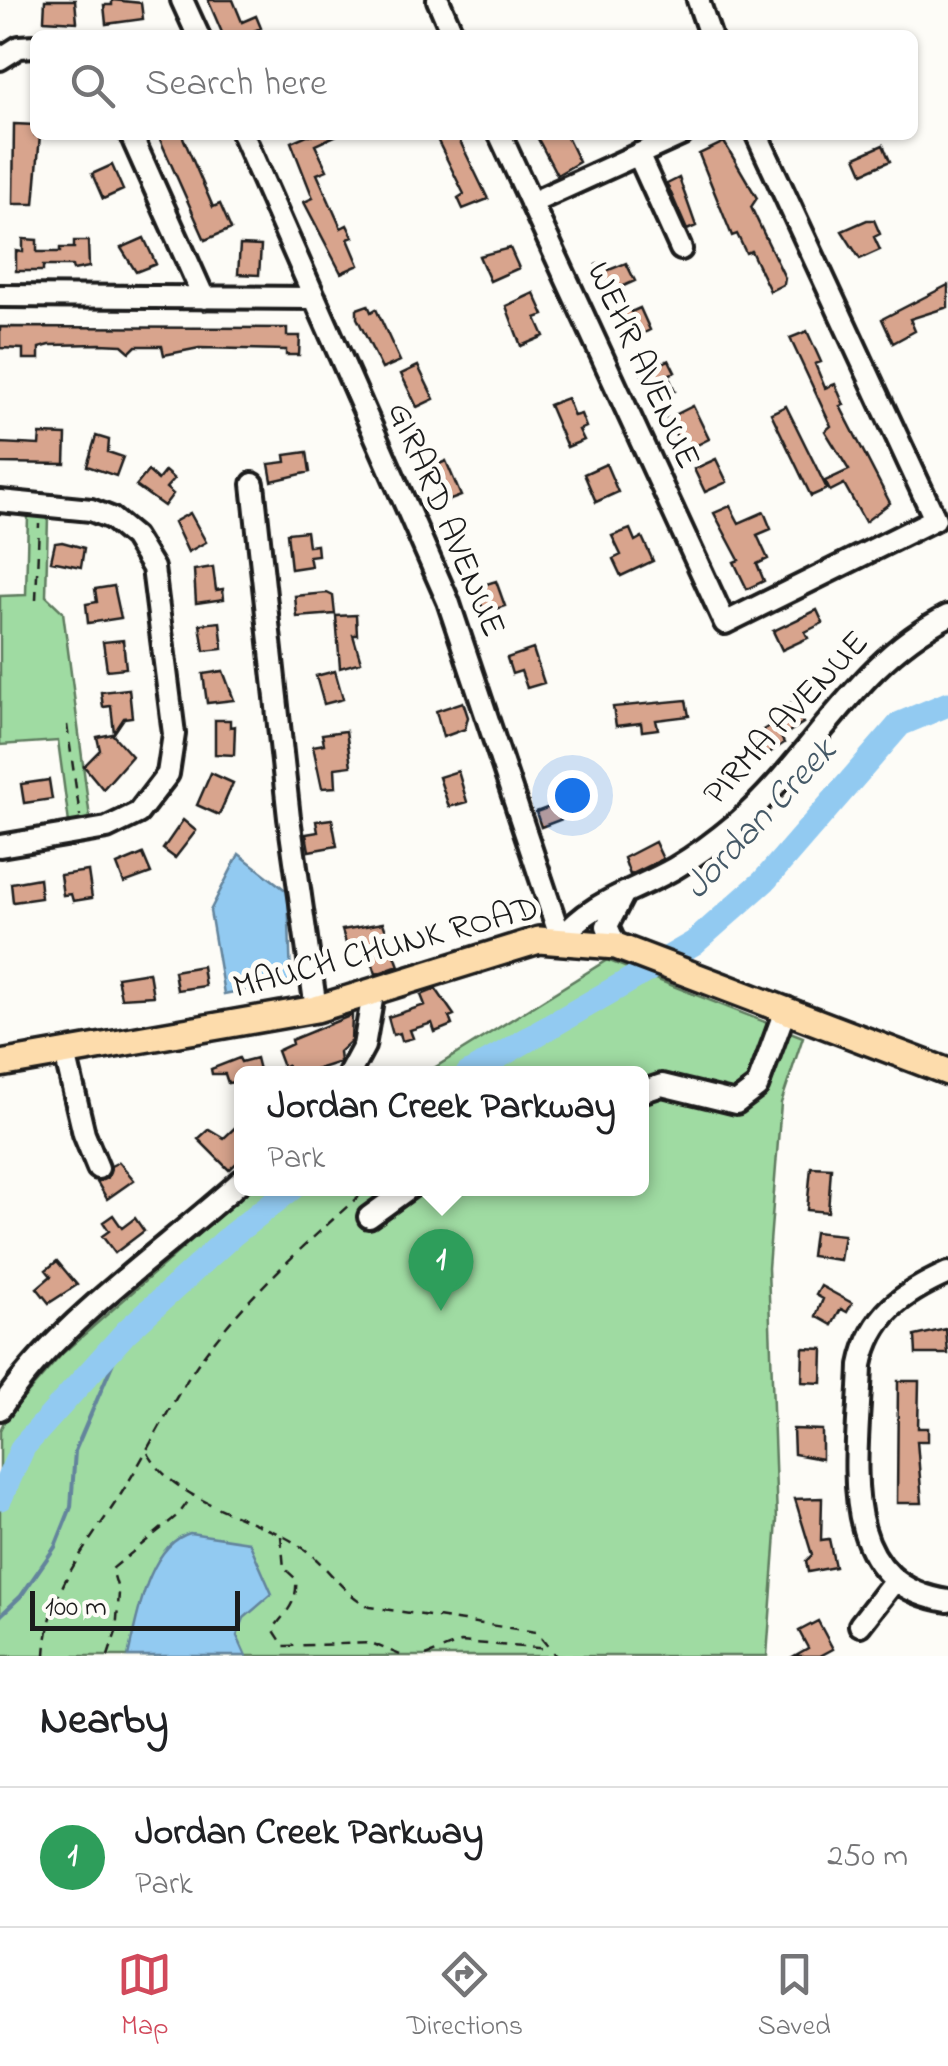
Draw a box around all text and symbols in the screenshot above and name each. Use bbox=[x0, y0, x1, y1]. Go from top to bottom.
search box bbox=[30, 30, 918, 140]
text: Search here bbox=[145, 57, 327, 113]
icon: search bbox=[65, 58, 120, 113]
street label: WEHR AVENUE bbox=[572, 254, 712, 478]
street label: GIRARD AVENUE bbox=[372, 394, 518, 646]
street label: PIRMA AVENUE bbox=[692, 620, 882, 818]
water label: Jordan Creek bbox=[671, 725, 852, 914]
your location bbox=[547, 770, 598, 821]
street label: MAUCH CHUNK ROAD bbox=[228, 884, 544, 1014]
popup bbox=[234, 1066, 649, 1196]
text: Jordan Creek Parkway bbox=[267, 1080, 616, 1136]
text: Park bbox=[267, 1136, 325, 1183]
pin: 1 bbox=[408, 1228, 474, 1311]
scale bar bbox=[30, 1586, 240, 1630]
text: 100 m bbox=[45, 1588, 107, 1629]
text: Nearby bbox=[40, 1691, 168, 1752]
text: Jordan Creek Parkway bbox=[135, 1806, 483, 1862]
text: 1 bbox=[67, 1834, 78, 1881]
text: 250 m bbox=[827, 1834, 908, 1881]
text: Park bbox=[135, 1862, 193, 1909]
tab: Map bbox=[117, 1947, 172, 2048]
tab: Directions bbox=[407, 1947, 523, 2048]
tab: Saved bbox=[758, 1947, 831, 2048]

